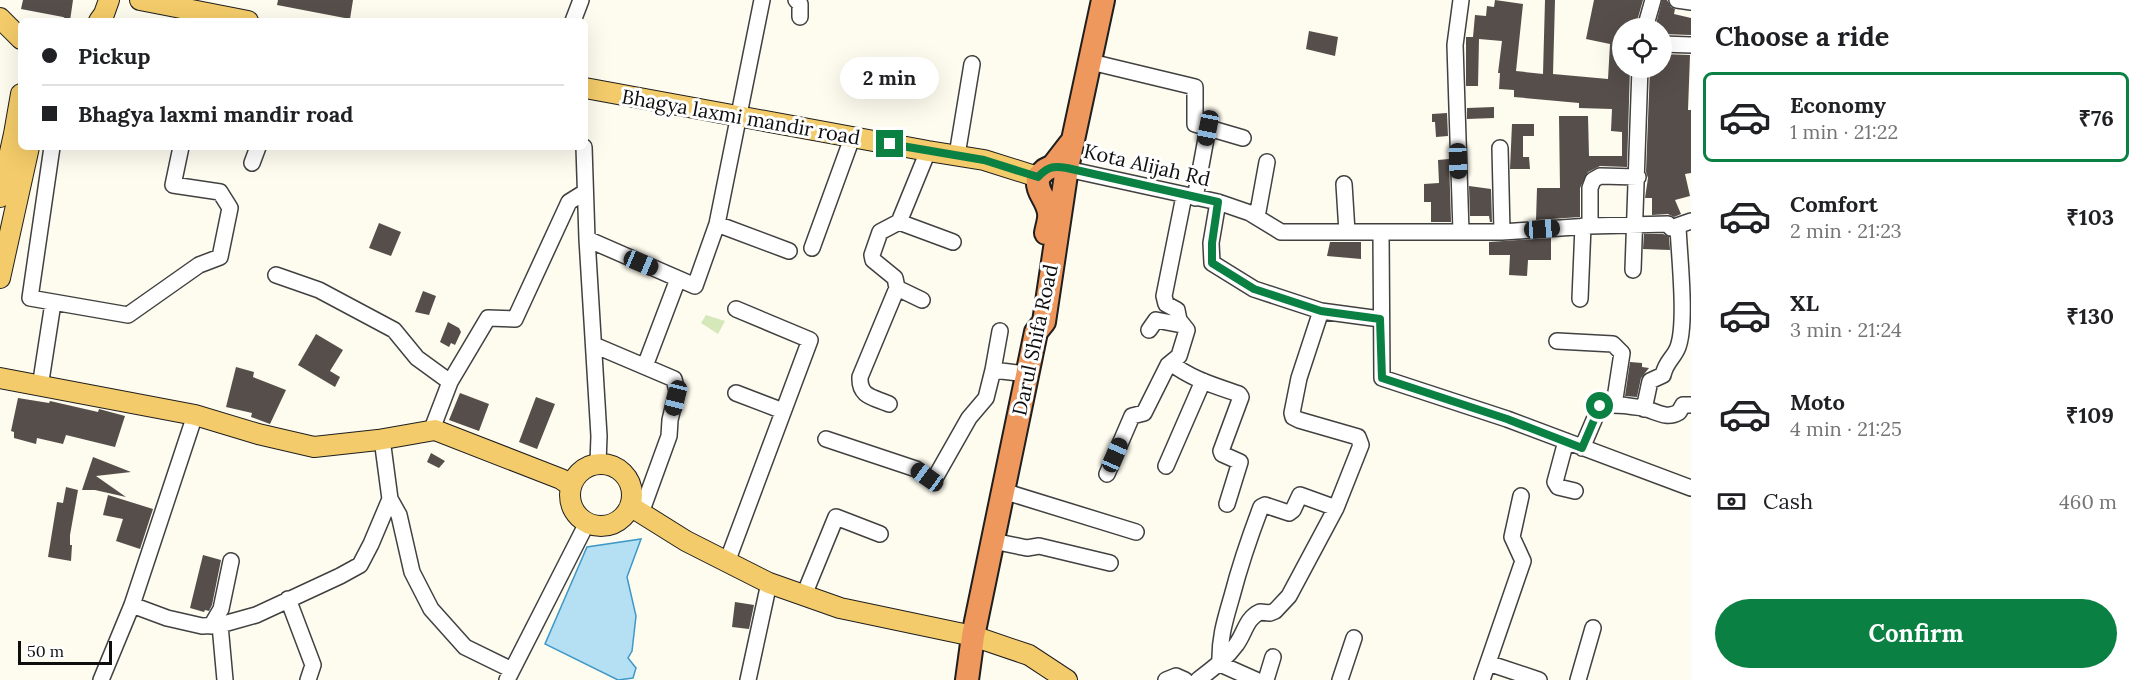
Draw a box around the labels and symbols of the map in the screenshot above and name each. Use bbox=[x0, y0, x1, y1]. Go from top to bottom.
callout: 2 min bbox=[840, 57, 940, 99]
street label: Bhagya laxmi mandir road bbox=[620, 83, 862, 150]
car bbox=[1196, 109, 1220, 147]
route end bbox=[876, 130, 903, 157]
street label: Kota Alijah Rd bbox=[1081, 138, 1213, 191]
car bbox=[1448, 143, 1468, 179]
car bbox=[1523, 219, 1561, 239]
car bbox=[621, 248, 661, 278]
street label: Darul Shifa Road bbox=[1006, 262, 1063, 418]
car bbox=[663, 378, 689, 418]
route start bbox=[1586, 392, 1613, 419]
car bbox=[1099, 435, 1131, 475]
car bbox=[907, 459, 947, 495]
scale bar bbox=[18, 638, 112, 666]

